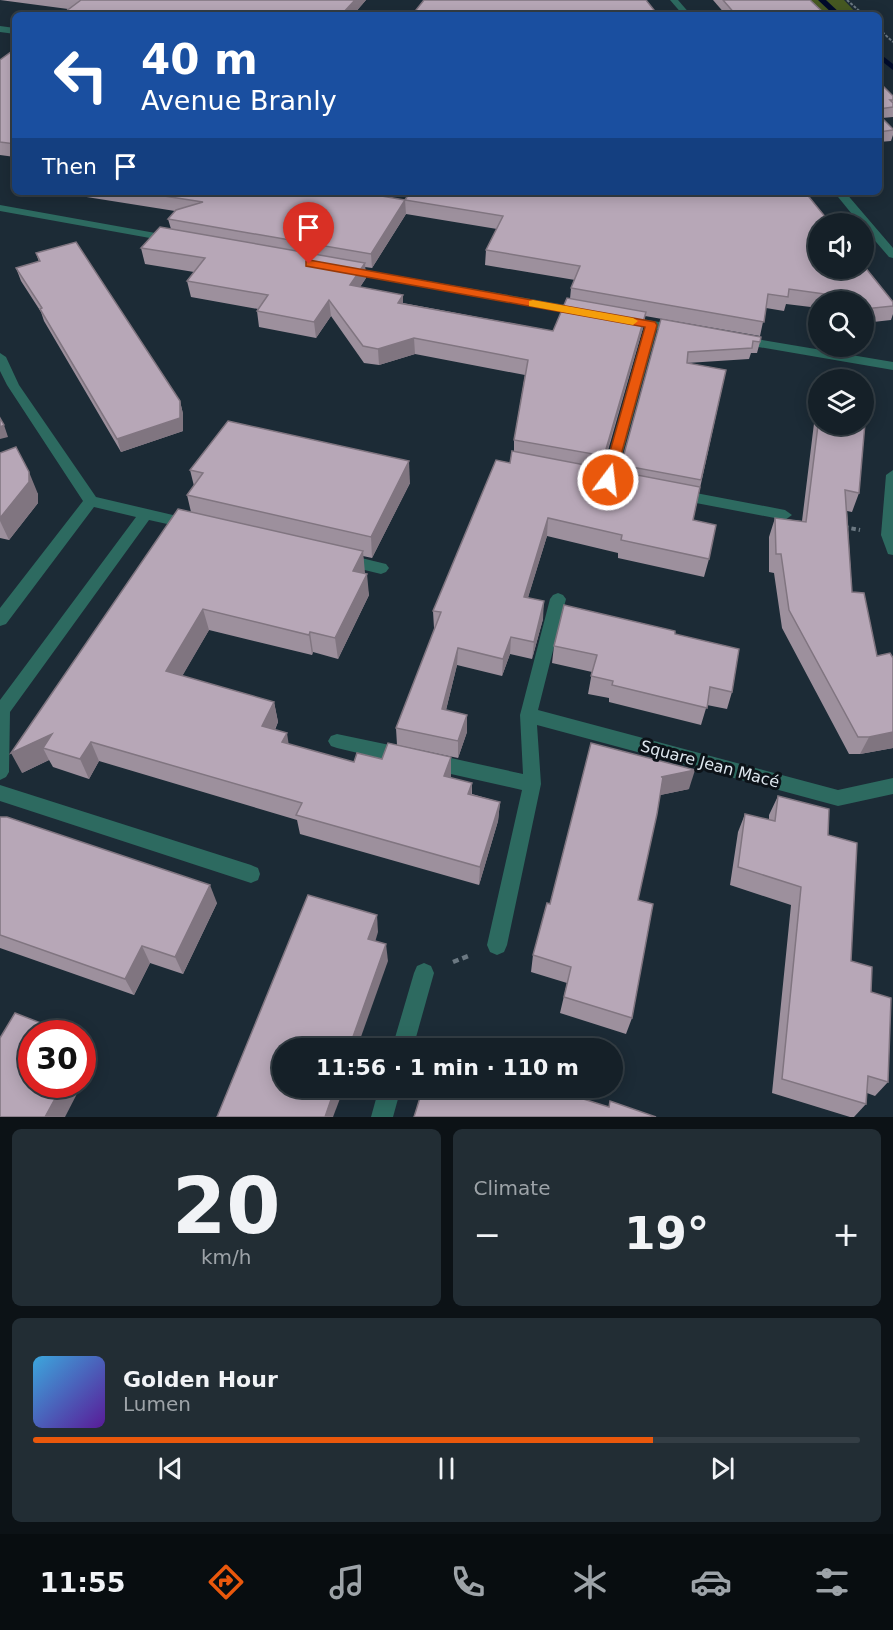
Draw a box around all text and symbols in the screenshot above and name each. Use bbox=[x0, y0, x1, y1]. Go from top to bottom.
text: 40 m bbox=[141, 35, 258, 84]
icon: left bbox=[42, 36, 120, 114]
text: Avenue Branly bbox=[141, 85, 337, 116]
icon: arrive bbox=[109, 150, 142, 183]
text: Then bbox=[42, 154, 97, 179]
pin bbox=[283, 202, 334, 264]
icon: arrive bbox=[292, 211, 325, 244]
map controls bbox=[808, 213, 874, 435]
button: sound bbox=[808, 213, 874, 279]
button: search bbox=[808, 291, 874, 357]
button: layers bbox=[808, 369, 874, 435]
position arrow bbox=[576, 448, 640, 512]
street label: Square Jean Macé bbox=[638, 736, 782, 792]
speed limit sign: 30 bbox=[18, 1020, 96, 1098]
text: 11:56 · 1 min · 110 m bbox=[316, 1055, 579, 1080]
text: 20 bbox=[172, 1161, 281, 1251]
text: Climate bbox=[474, 1176, 550, 1200]
text: 19° bbox=[624, 1207, 709, 1260]
text: − bbox=[474, 1215, 501, 1254]
text: + bbox=[832, 1215, 860, 1254]
text: km/h bbox=[201, 1245, 251, 1269]
text: Golden Hour bbox=[123, 1367, 278, 1392]
text: Lumen bbox=[123, 1392, 191, 1416]
icon: previous bbox=[154, 1452, 187, 1485]
icon: pause bbox=[430, 1452, 463, 1485]
icon: next bbox=[706, 1452, 739, 1485]
icon: directions bbox=[205, 1561, 247, 1603]
icon: music bbox=[326, 1561, 368, 1603]
icon: phone bbox=[447, 1561, 489, 1603]
icon: climate bbox=[569, 1561, 611, 1603]
icon: car bbox=[690, 1561, 732, 1603]
icon: filters bbox=[811, 1561, 853, 1603]
text: 11:55 bbox=[40, 1567, 126, 1598]

